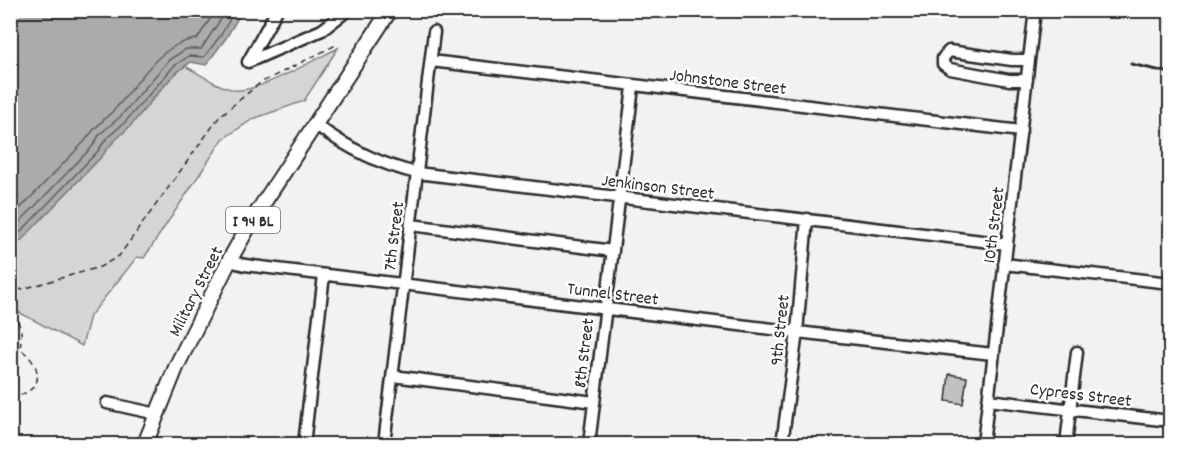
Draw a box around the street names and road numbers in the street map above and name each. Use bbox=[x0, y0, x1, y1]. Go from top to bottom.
street label: Johnstone Street bbox=[668, 64, 788, 103]
street label: Jenkinson Street bbox=[600, 169, 716, 208]
street label: 10th Street bbox=[978, 185, 1013, 265]
street label: 7th Street bbox=[379, 200, 412, 272]
road number: I 94 BL bbox=[226, 207, 280, 233]
street label: Military Street bbox=[164, 242, 231, 342]
street label: Tunnel Street bbox=[566, 277, 660, 314]
street label: 9th Street bbox=[765, 293, 798, 367]
street label: 8th Street bbox=[569, 317, 602, 390]
street label: Cypress Street bbox=[1028, 378, 1133, 415]

